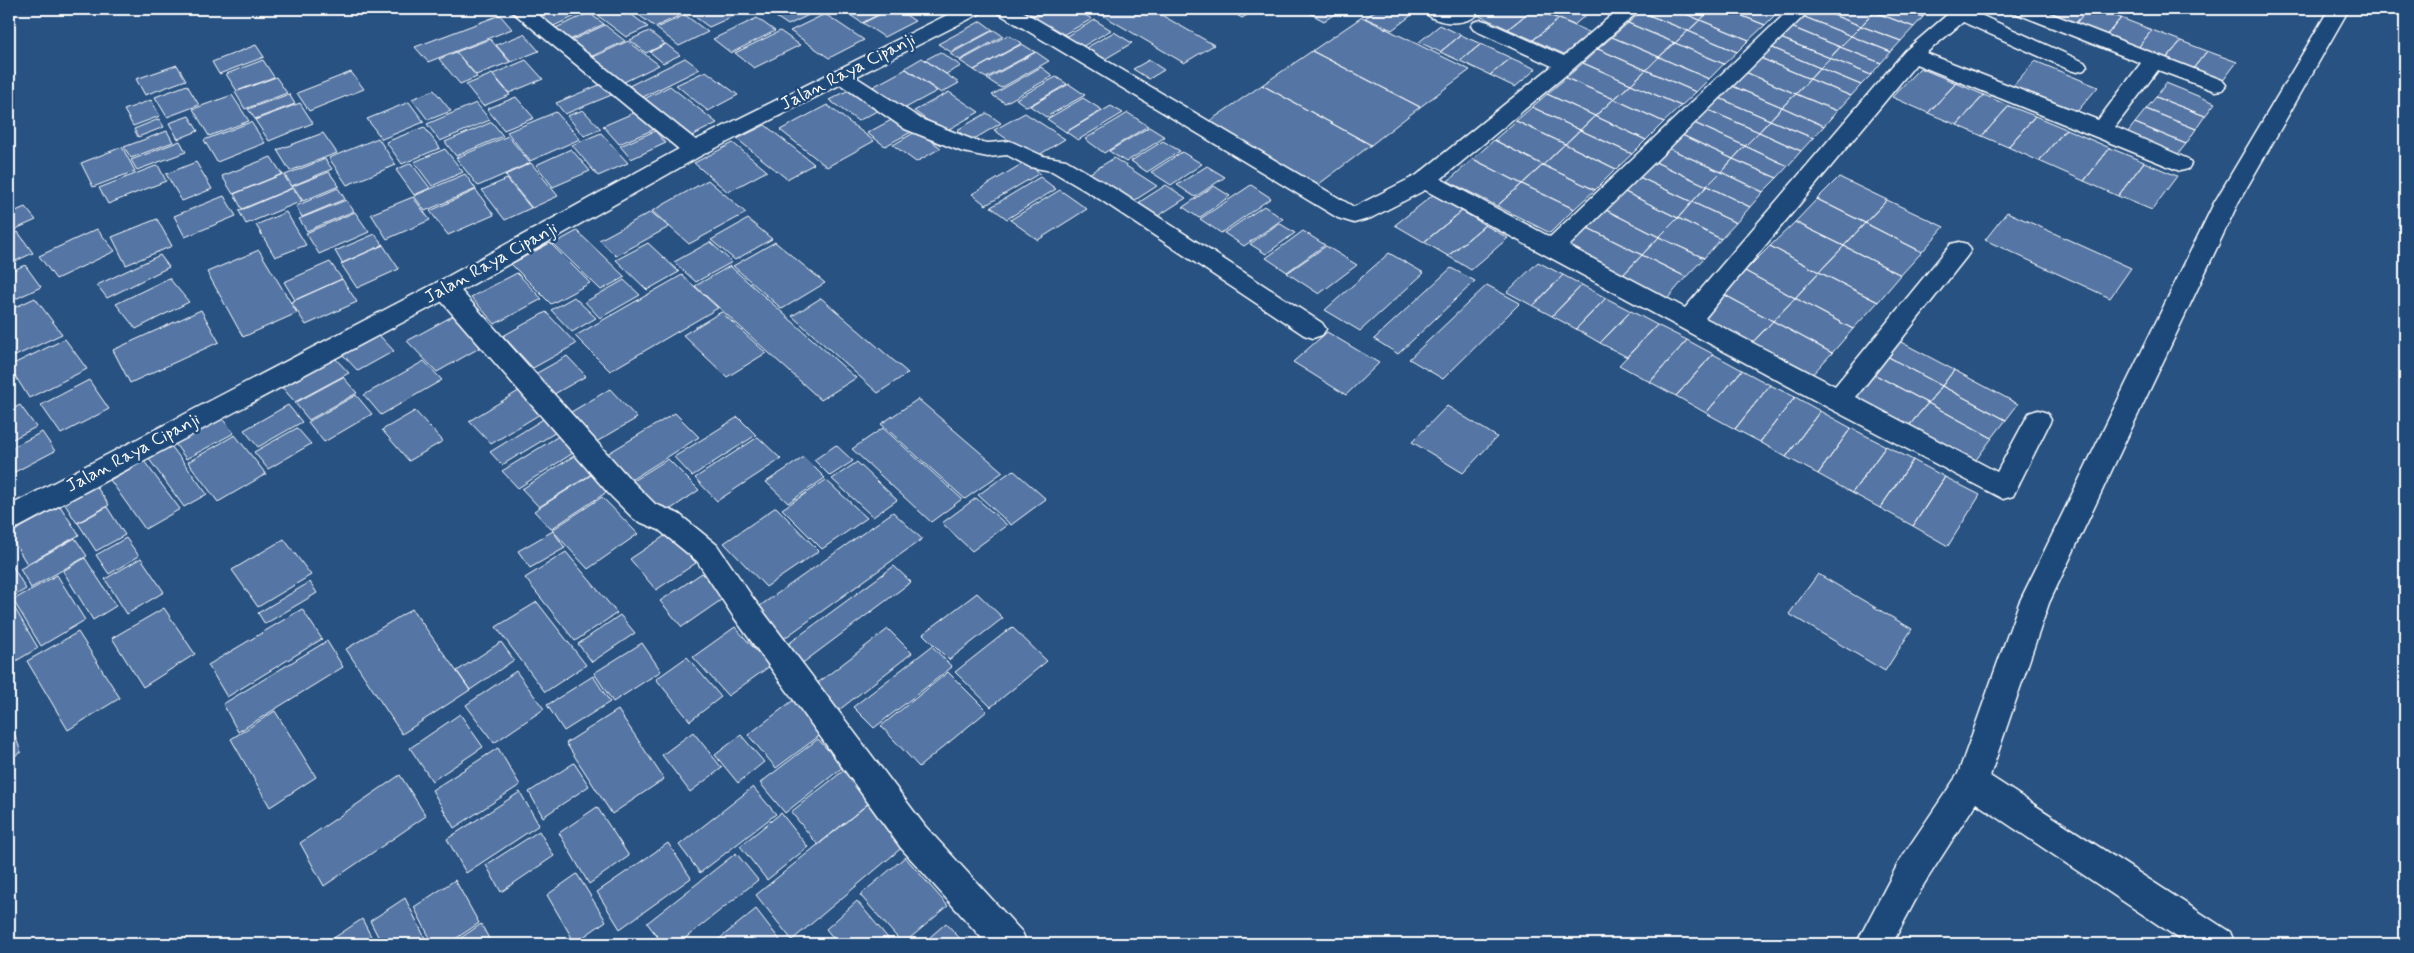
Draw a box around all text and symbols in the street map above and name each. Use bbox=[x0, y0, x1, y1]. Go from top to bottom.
street label: Jalan Raya Cipanji bbox=[776, 28, 920, 116]
street label: Jalan Raya Cipanji bbox=[420, 216, 562, 310]
street label: Jalan Raya Cipanji bbox=[62, 408, 204, 498]

